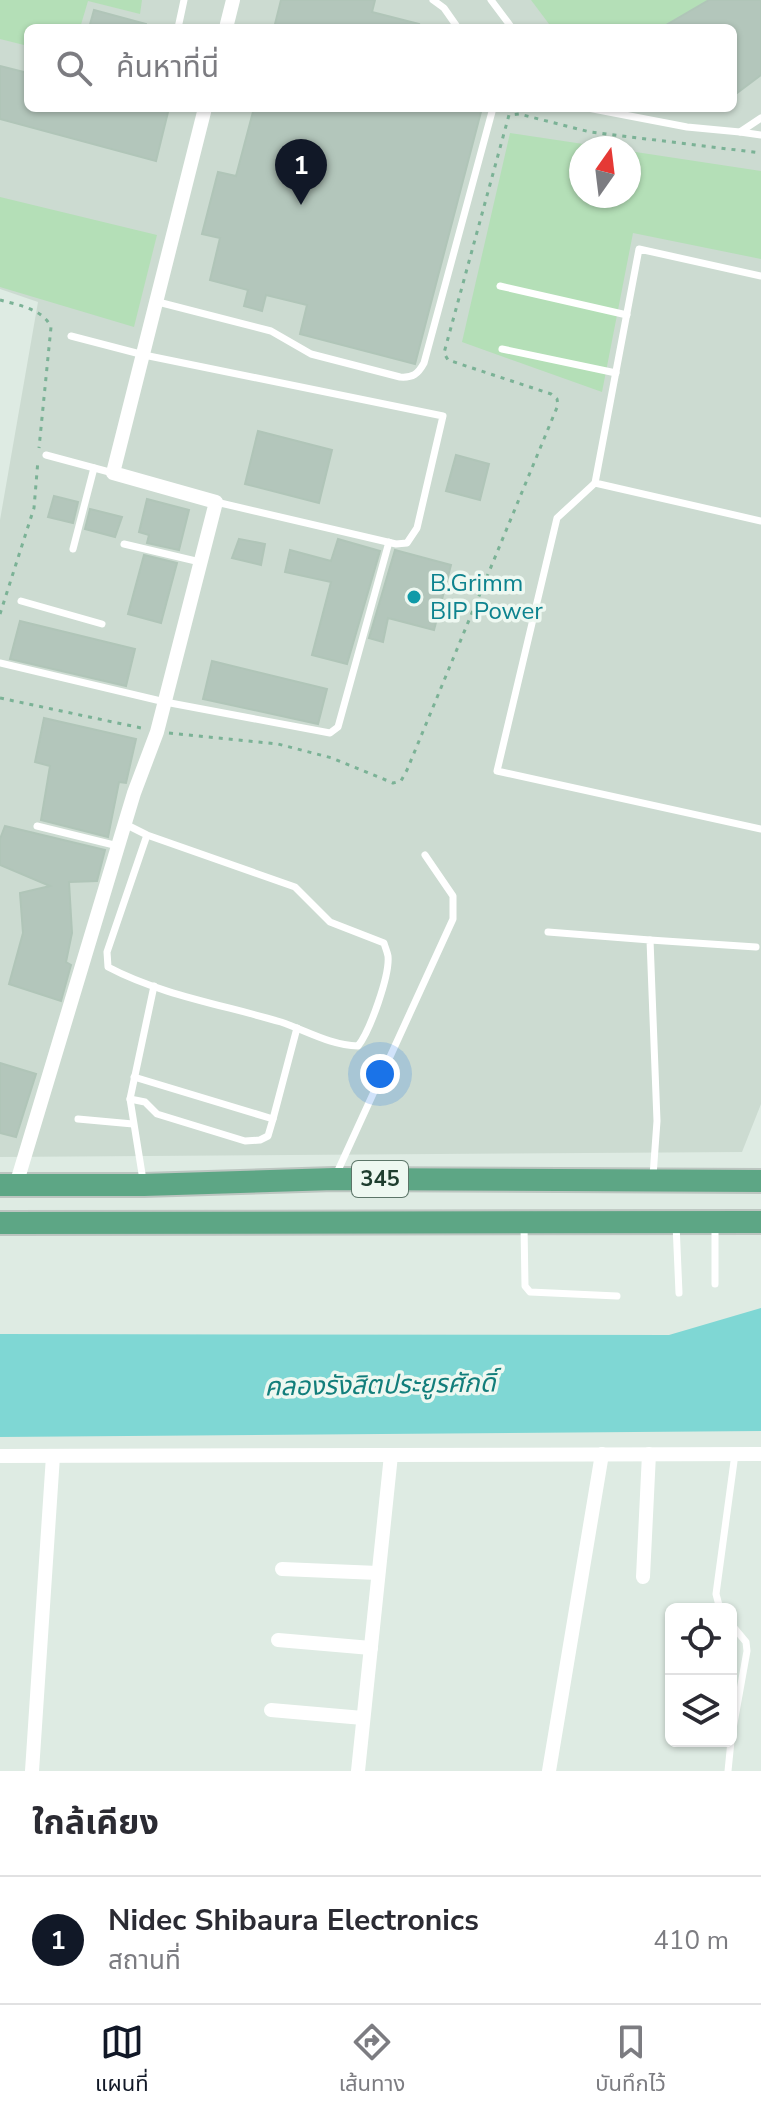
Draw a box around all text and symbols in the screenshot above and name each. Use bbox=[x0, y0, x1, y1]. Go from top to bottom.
search box bbox=[24, 24, 737, 112]
icon: search bbox=[52, 46, 96, 90]
text: ค้นหาที่นี่ bbox=[116, 47, 219, 88]
north arrow bbox=[569, 136, 641, 208]
pin: 1 bbox=[275, 139, 327, 205]
place label: B.Grimm BIP Power bbox=[430, 567, 543, 627]
marker: B.Grimm BIP Power bbox=[405, 588, 423, 606]
your location bbox=[360, 1054, 400, 1094]
road number: 345 bbox=[352, 1161, 408, 1197]
water label: คลองรังสิตประยูรศักดิ์ bbox=[264, 1365, 503, 1405]
map controls bbox=[665, 1603, 737, 1747]
button: locate bbox=[665, 1603, 737, 1675]
button: layers bbox=[665, 1675, 737, 1747]
text: ใกล้เคียง bbox=[32, 1800, 159, 1846]
text: Nidec Shibaura Electronics bbox=[108, 1900, 479, 1941]
text: 1 bbox=[50, 1923, 66, 1958]
text: 410 m bbox=[653, 1923, 729, 1958]
text: สถานที่ bbox=[108, 1943, 181, 1978]
tab: แผนที่ bbox=[95, 2020, 149, 2101]
tab: เส้นทาง bbox=[339, 2020, 405, 2101]
tab: บันทึกไว้ bbox=[595, 2020, 666, 2101]

